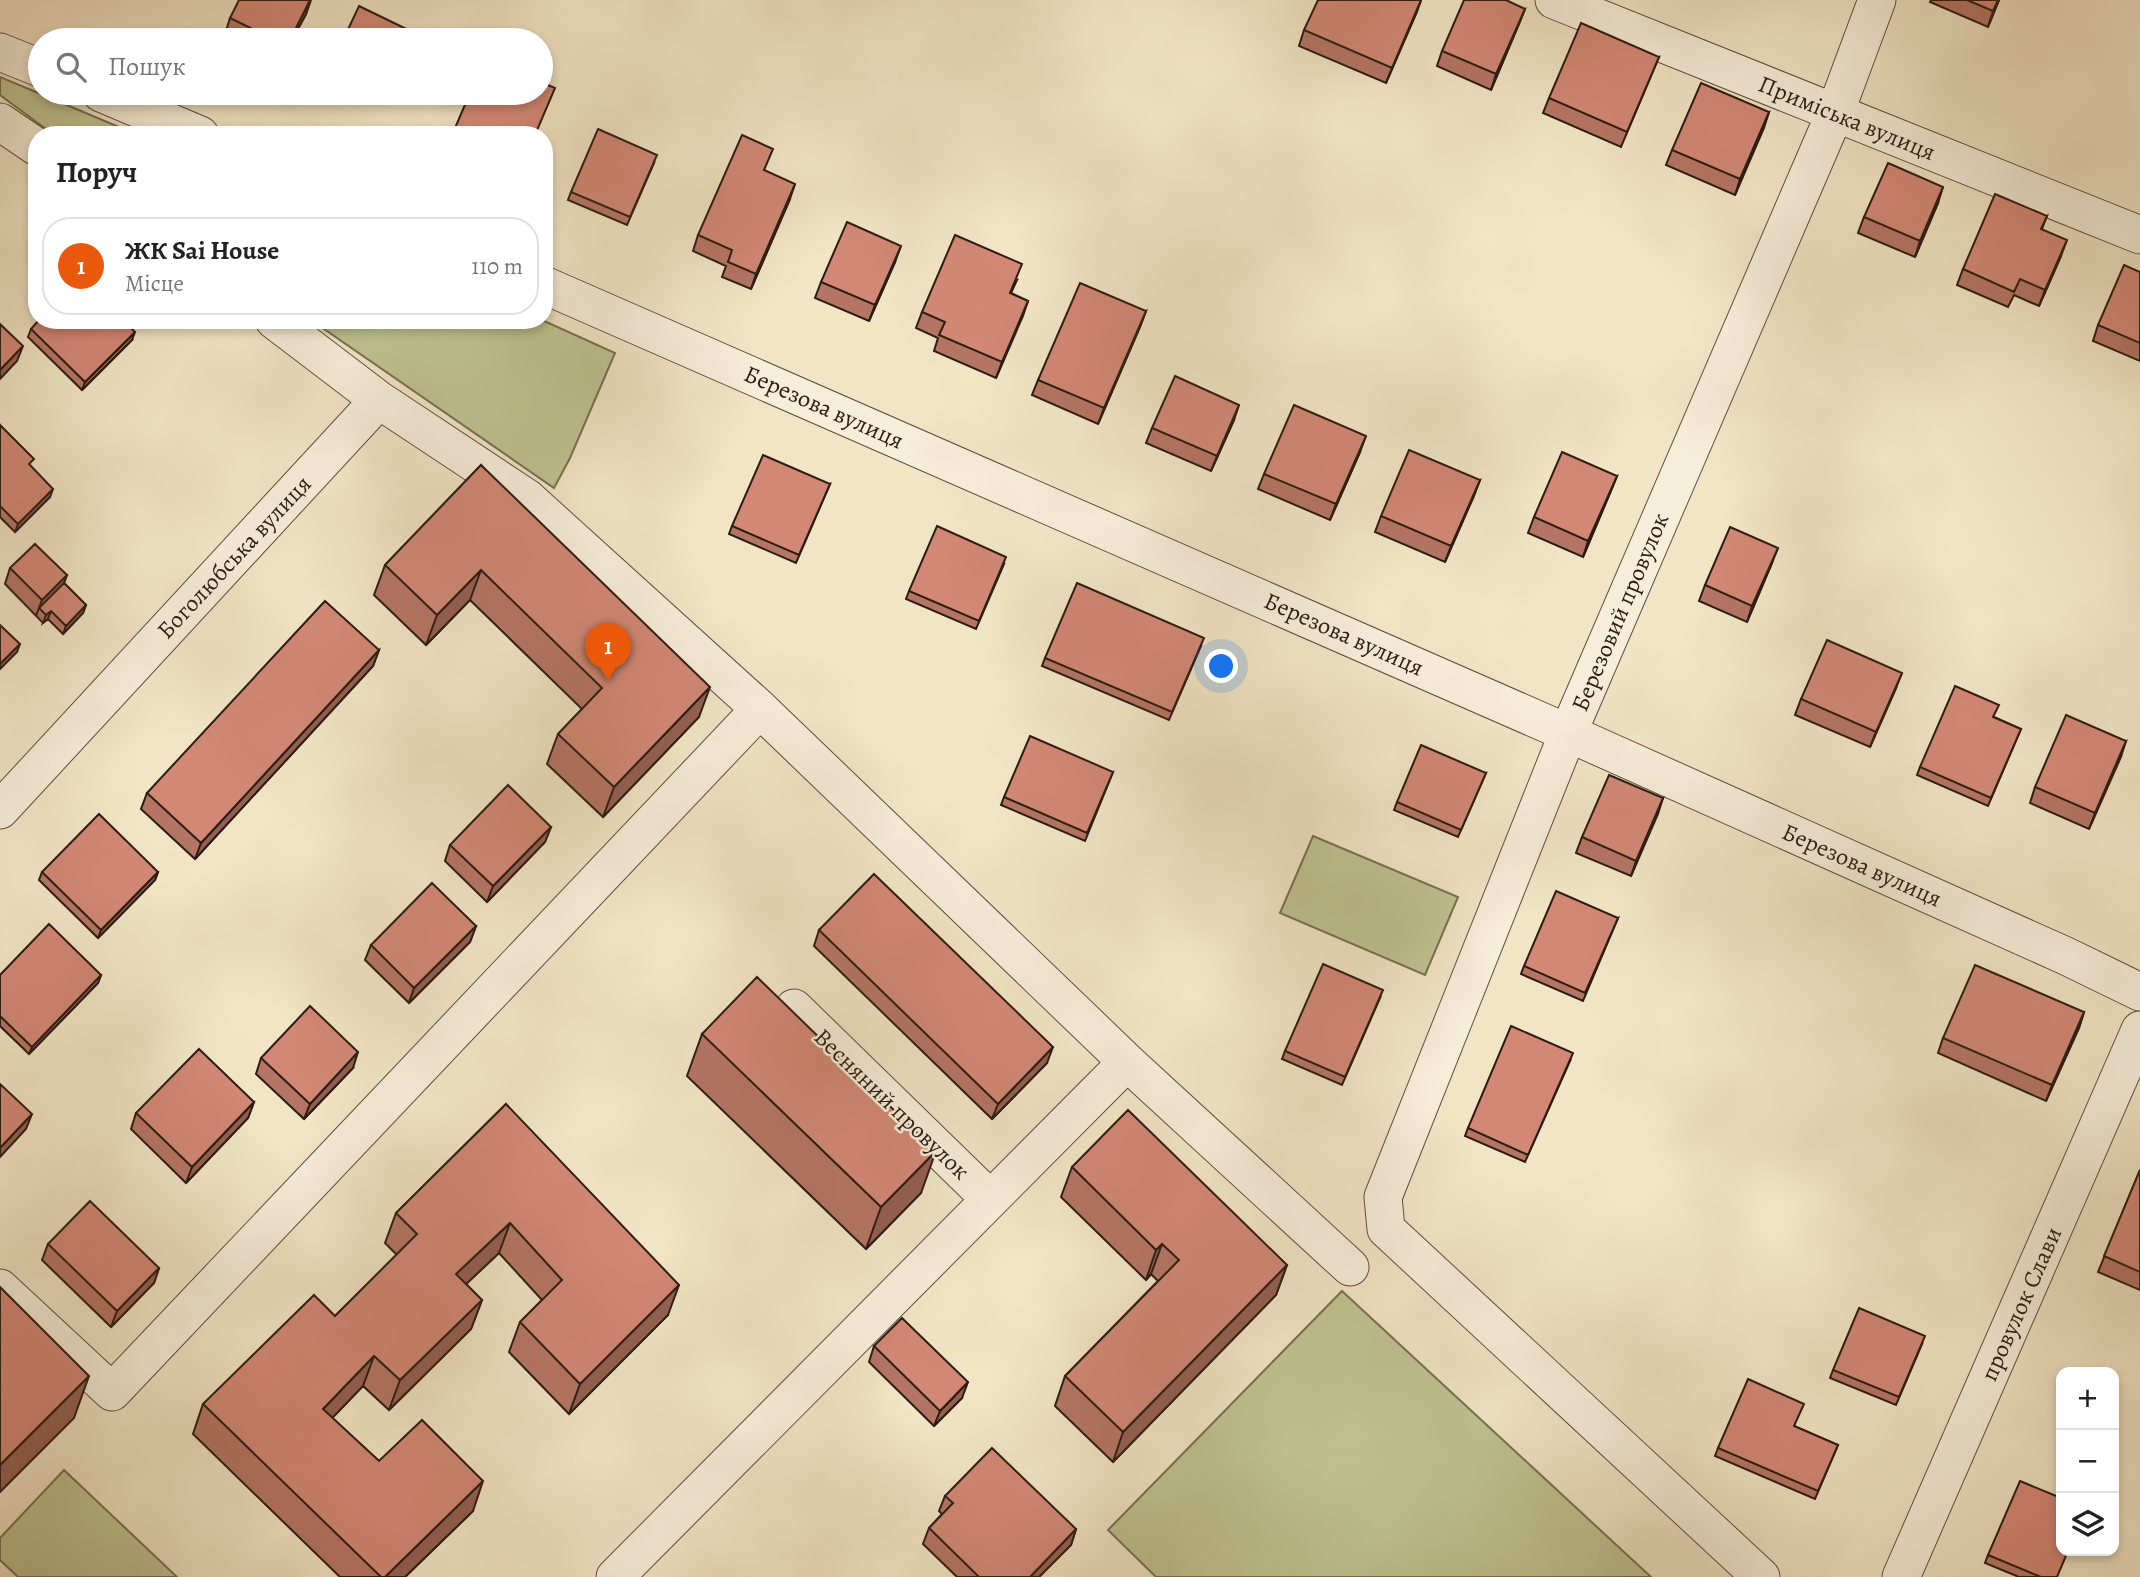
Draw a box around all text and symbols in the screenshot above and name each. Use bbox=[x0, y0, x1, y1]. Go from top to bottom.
search box bbox=[28, 28, 553, 105]
icon: search bbox=[52, 48, 90, 86]
text: Пошук bbox=[108, 49, 186, 84]
street label: Приміська вулиця bbox=[1754, 68, 1940, 168]
text: Поруч bbox=[56, 152, 137, 192]
text: ЖК Sai House bbox=[125, 233, 279, 268]
text: 1 bbox=[77, 251, 85, 282]
text: 110 m bbox=[471, 251, 523, 282]
text: Місце bbox=[125, 268, 184, 299]
street label: Березова вулиця bbox=[739, 357, 909, 457]
street label: Боголюбська вулиця bbox=[150, 468, 318, 646]
street label: Березовий провулок bbox=[1564, 508, 1676, 716]
street label: Березова вулиця bbox=[1259, 584, 1429, 684]
pin: 1 bbox=[585, 623, 631, 681]
your location bbox=[1204, 649, 1238, 683]
street label: Березова вулиця bbox=[1777, 815, 1947, 915]
street label: Весняний провулок bbox=[807, 1021, 977, 1187]
street label: провулок Слави bbox=[1973, 1222, 2069, 1386]
map controls bbox=[2056, 1367, 2119, 1556]
button: + bbox=[2056, 1367, 2119, 1430]
button: − bbox=[2056, 1430, 2119, 1493]
button: layers bbox=[2056, 1493, 2119, 1556]

